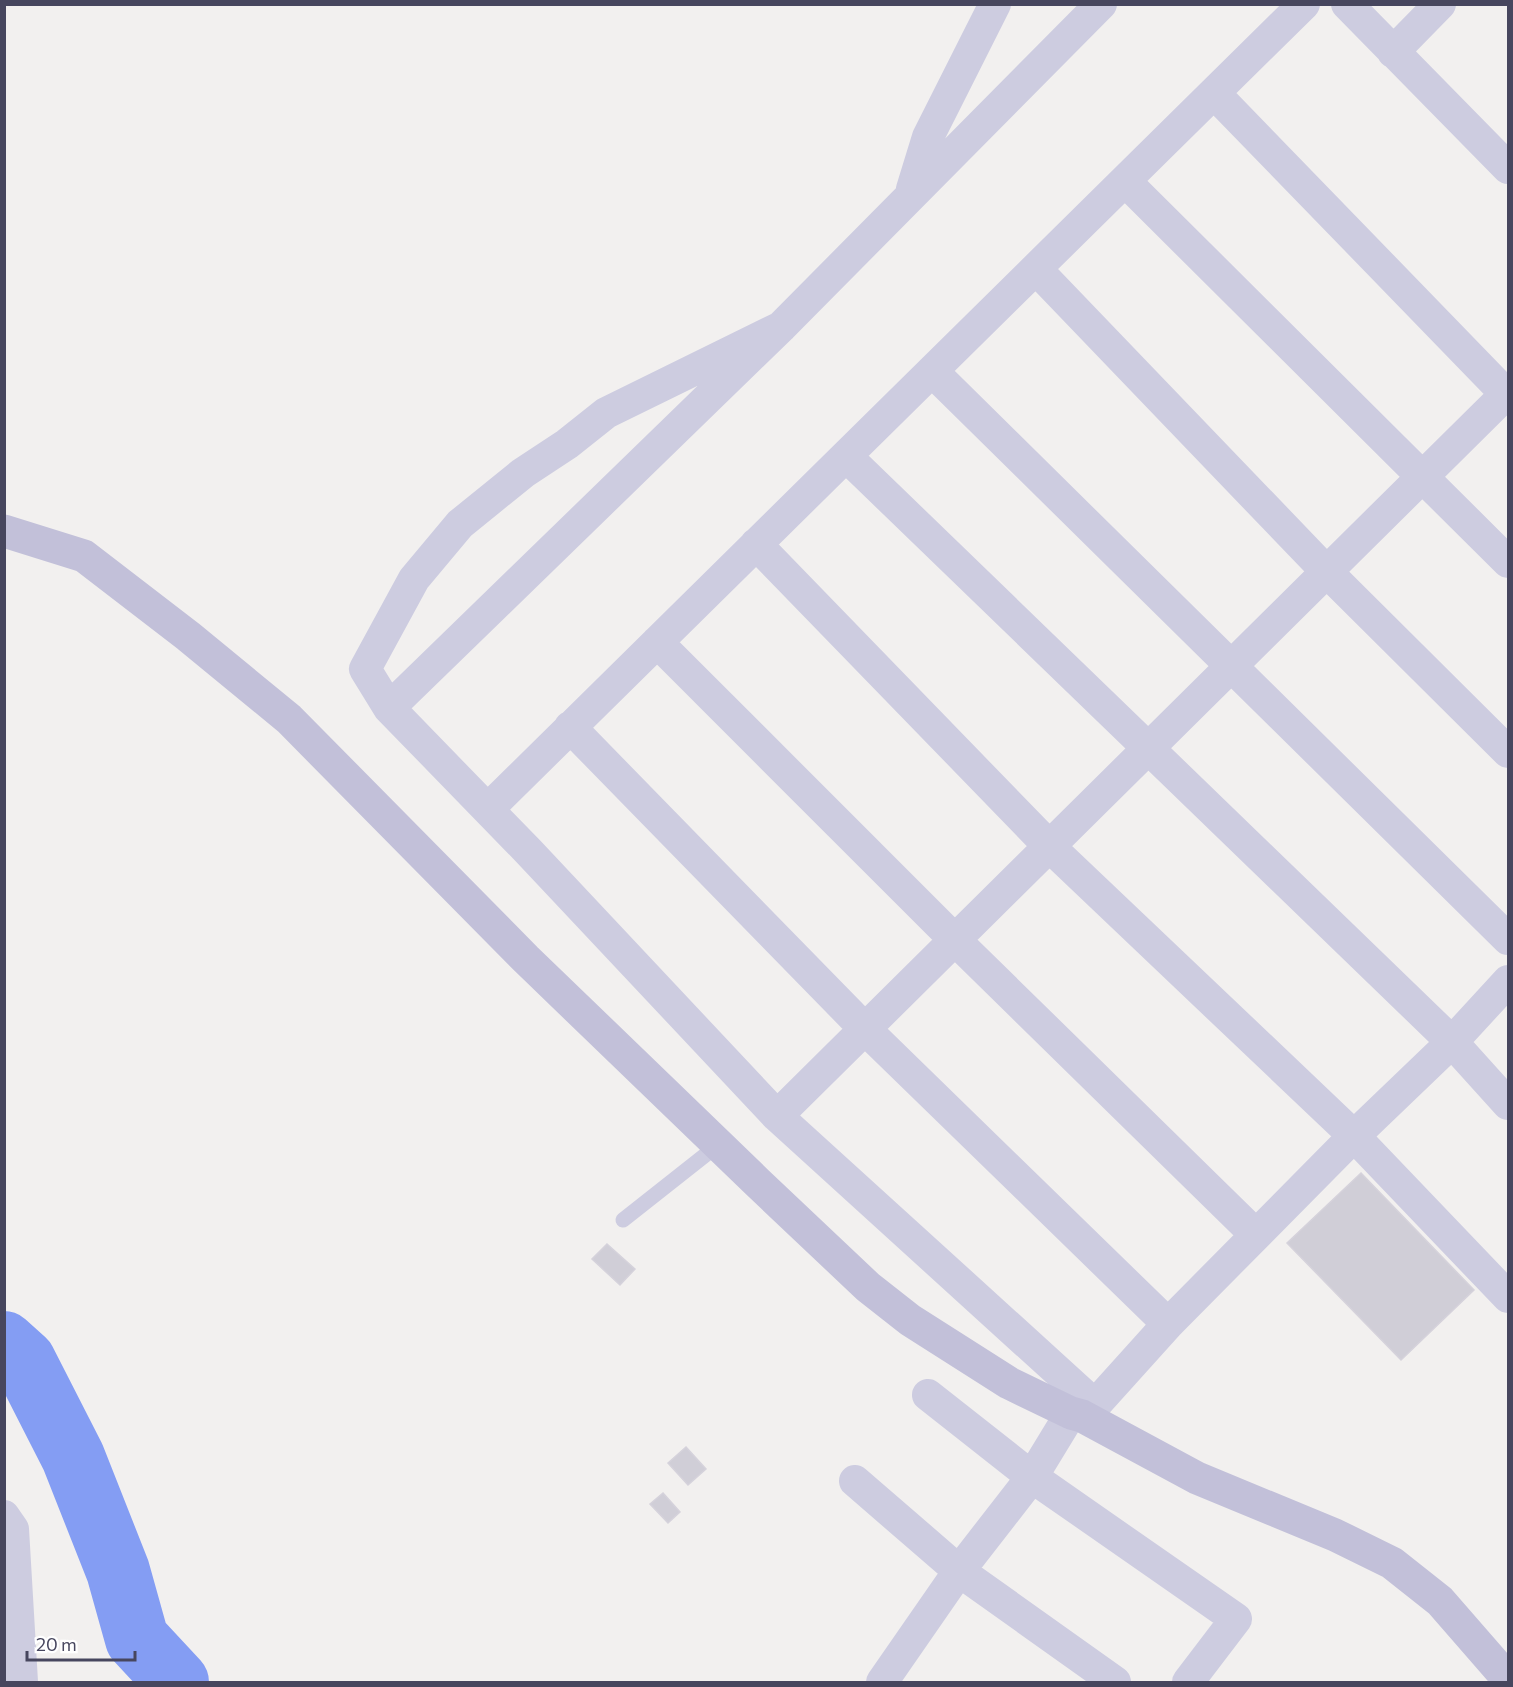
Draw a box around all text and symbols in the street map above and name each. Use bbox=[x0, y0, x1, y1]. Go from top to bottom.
scale bar bbox=[27, 1624, 135, 1662]
text: 20 m bbox=[36, 1633, 77, 1655]

